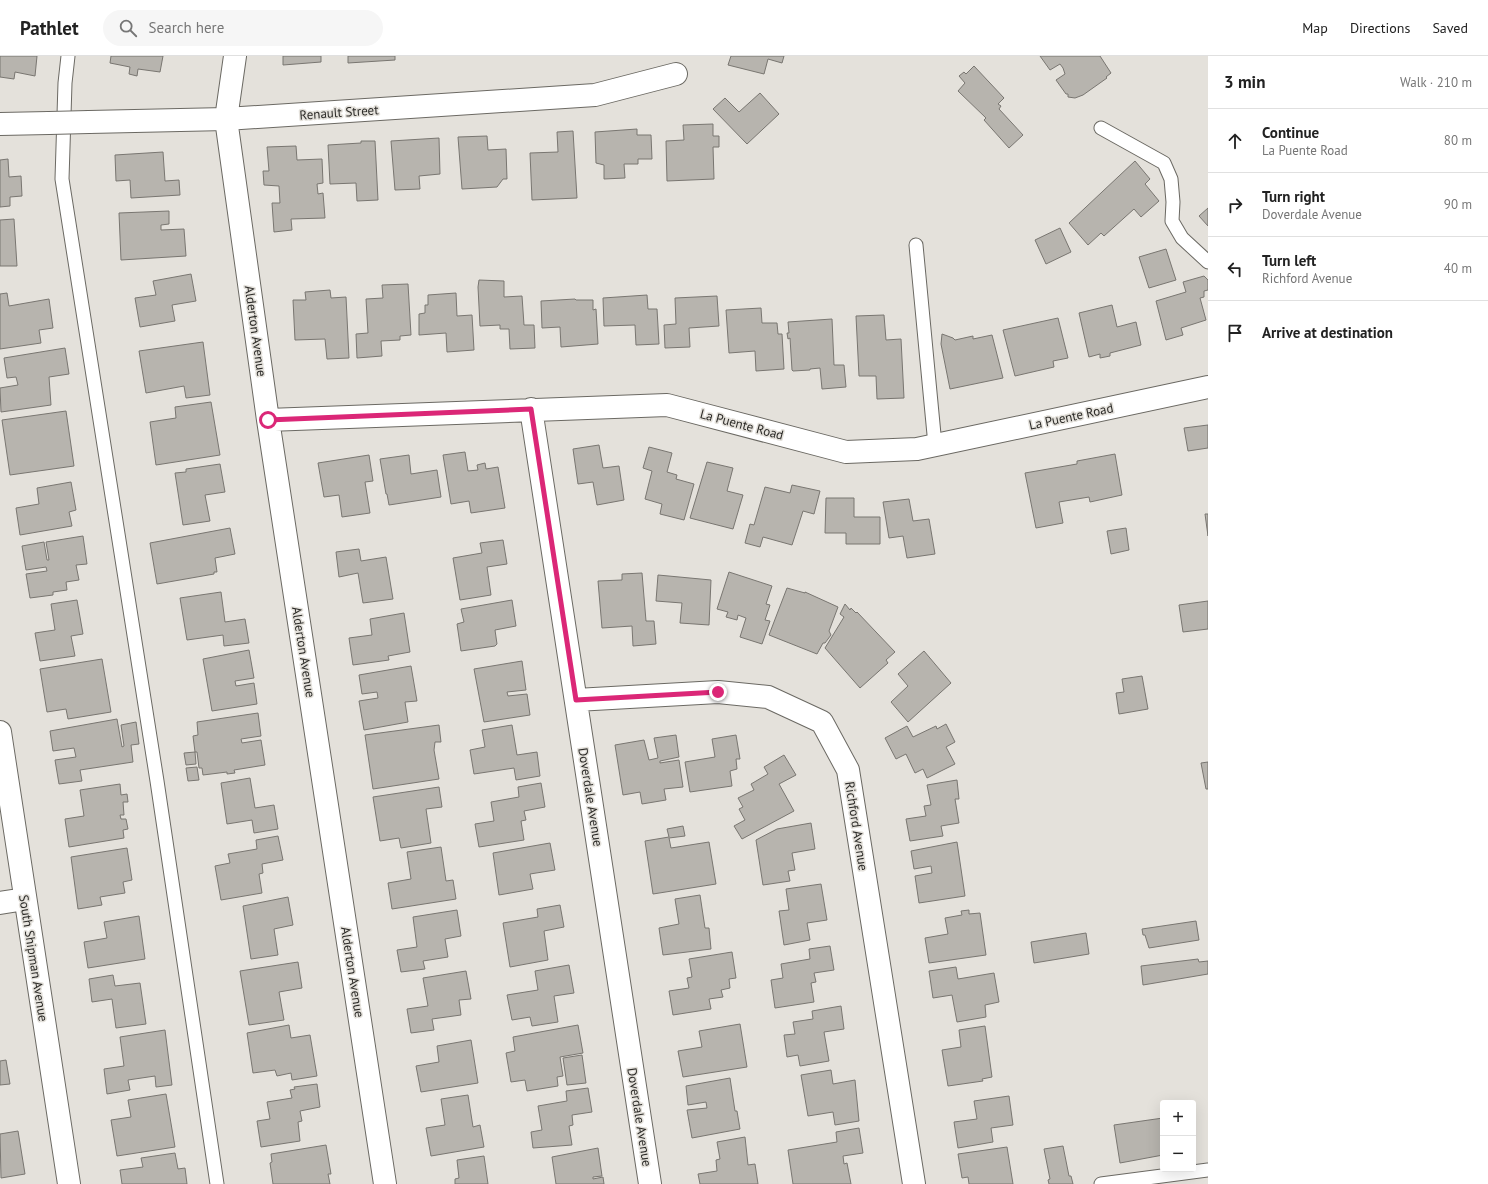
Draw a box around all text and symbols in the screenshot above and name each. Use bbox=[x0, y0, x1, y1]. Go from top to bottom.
search box bbox=[103, 10, 383, 46]
text: Pathlet bbox=[20, 16, 79, 40]
icon: search bbox=[117, 17, 139, 39]
text: Search here bbox=[149, 18, 224, 37]
text: Map bbox=[1302, 19, 1328, 37]
text: Directions bbox=[1350, 19, 1410, 37]
text: Saved bbox=[1432, 19, 1468, 37]
text: 3 min bbox=[1224, 71, 1265, 93]
text: Walk · 210 m bbox=[1400, 74, 1472, 91]
street label: Renault Street bbox=[299, 101, 380, 124]
text: Continue bbox=[1262, 123, 1319, 142]
icon: ahead bbox=[1224, 130, 1246, 152]
text: 80 m bbox=[1444, 132, 1472, 149]
text: La Puente Road bbox=[1262, 142, 1348, 159]
text: Turn right bbox=[1262, 187, 1325, 206]
icon: right bbox=[1224, 194, 1246, 216]
text: 90 m bbox=[1444, 196, 1472, 213]
text: Doverdale Avenue bbox=[1262, 206, 1362, 223]
text: Turn left bbox=[1262, 251, 1316, 270]
icon: left bbox=[1224, 258, 1246, 280]
text: 40 m bbox=[1444, 260, 1472, 277]
text: Richford Avenue bbox=[1262, 270, 1352, 287]
street label: Alderton Avenue bbox=[241, 284, 270, 378]
icon: arrive bbox=[1224, 322, 1246, 344]
text: Arrive at destination bbox=[1262, 323, 1393, 342]
street label: La Puente Road bbox=[1027, 399, 1115, 434]
street label: La Puente Road bbox=[698, 405, 785, 444]
route start bbox=[259, 411, 277, 429]
street label: Alderton Avenue bbox=[288, 605, 319, 699]
route end bbox=[709, 683, 727, 701]
street label: Doverdale Avenue bbox=[574, 746, 607, 848]
street label: Richford Avenue bbox=[841, 780, 872, 872]
street label: South Shipman Avenue bbox=[15, 893, 52, 1023]
street label: Alderton Avenue bbox=[337, 925, 368, 1019]
street label: Doverdale Avenue bbox=[623, 1066, 656, 1168]
map controls bbox=[1160, 1100, 1196, 1172]
button: + bbox=[1160, 1100, 1196, 1136]
button: − bbox=[1160, 1136, 1196, 1172]

